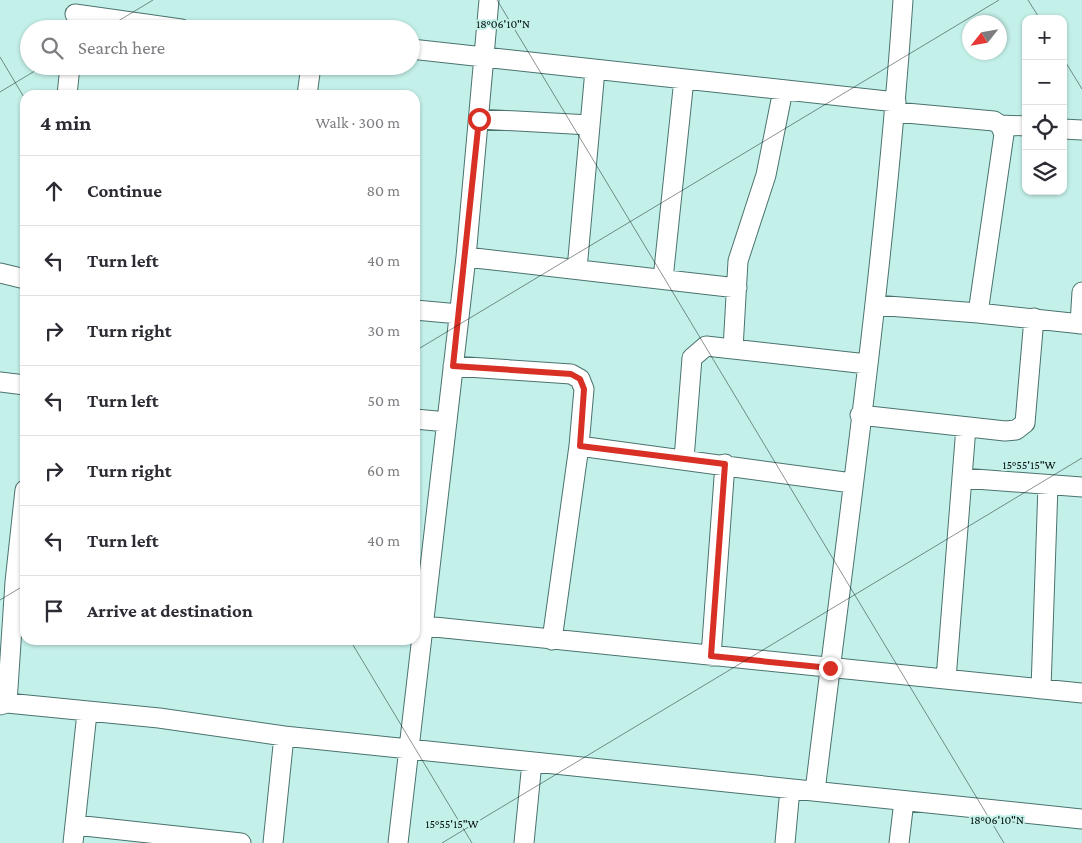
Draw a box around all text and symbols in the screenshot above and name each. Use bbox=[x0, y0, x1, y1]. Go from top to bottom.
north arrow bbox=[962, 15, 1007, 60]
map controls bbox=[1022, 15, 1067, 195]
button: + bbox=[1022, 15, 1067, 60]
text: 18°06'10"N bbox=[476, 17, 530, 31]
search box bbox=[20, 20, 420, 75]
icon: search bbox=[38, 34, 66, 62]
text: Search here bbox=[78, 37, 165, 58]
button: − bbox=[1022, 60, 1067, 105]
button: locate bbox=[1022, 105, 1067, 150]
route start bbox=[468, 108, 491, 131]
text: 4 min bbox=[40, 111, 91, 135]
text: Walk · 300 m bbox=[315, 114, 400, 131]
button: layers bbox=[1022, 150, 1067, 195]
icon: ahead bbox=[40, 177, 68, 205]
text: Continue bbox=[87, 180, 162, 201]
text: 80 m bbox=[366, 182, 400, 199]
icon: left bbox=[40, 247, 68, 275]
text: Turn left bbox=[87, 250, 159, 271]
text: 40 m bbox=[367, 252, 400, 269]
icon: right bbox=[40, 317, 68, 345]
text: Turn right bbox=[87, 320, 172, 341]
text: 30 m bbox=[368, 322, 400, 339]
icon: left bbox=[40, 387, 68, 415]
text: Turn left bbox=[87, 390, 159, 411]
text: 50 m bbox=[368, 392, 400, 409]
icon: right bbox=[40, 457, 68, 485]
text: 15°55'15"W bbox=[1003, 458, 1056, 472]
text: Turn right bbox=[87, 460, 172, 481]
text: 60 m bbox=[367, 462, 400, 479]
icon: left bbox=[40, 527, 68, 555]
text: Turn left bbox=[87, 530, 159, 551]
text: 40 m bbox=[367, 532, 400, 549]
icon: arrive bbox=[40, 597, 68, 625]
text: Arrive at destination bbox=[87, 600, 253, 621]
route end bbox=[819, 657, 842, 680]
text: 18°06'10"N bbox=[970, 813, 1024, 827]
text: 15°55'15"W bbox=[426, 817, 479, 831]

